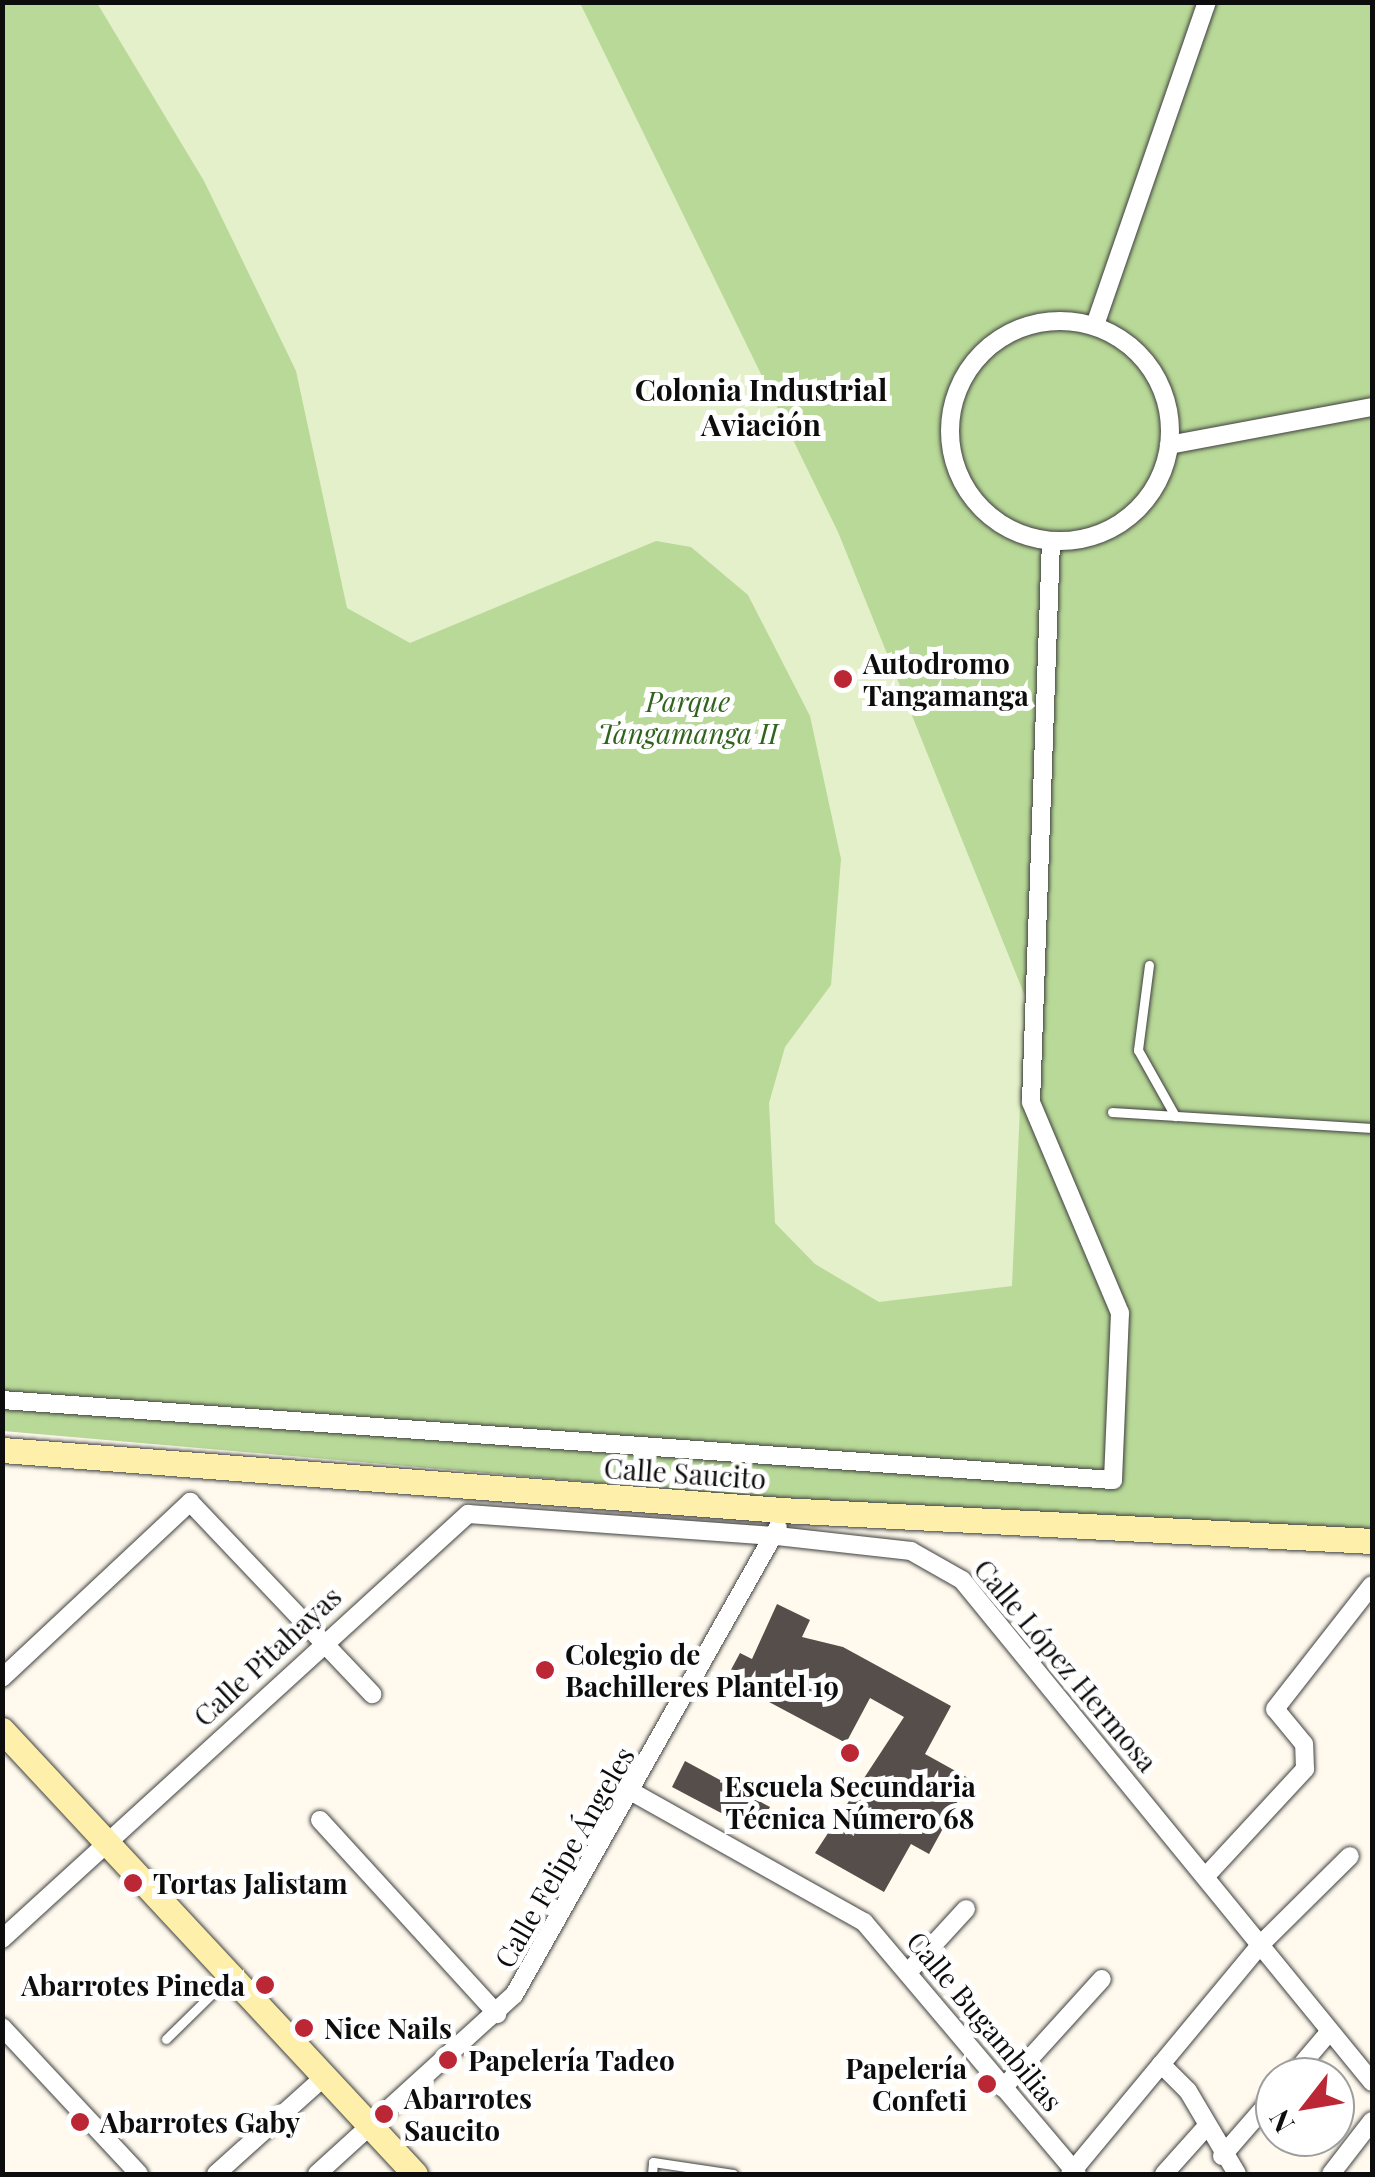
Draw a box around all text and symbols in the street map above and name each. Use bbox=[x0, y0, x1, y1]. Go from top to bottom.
district label: Colonia Industrial Aviación bbox=[635, 371, 887, 442]
place label: Autodromo Tangamanga bbox=[863, 646, 1029, 712]
marker: Autodromo Tangamanga bbox=[832, 668, 854, 690]
park label: Parque Tangamanga II bbox=[598, 684, 778, 750]
street label: Calle Saucito bbox=[603, 1451, 767, 1495]
street label: Calle López Hermosa bbox=[967, 1552, 1165, 1778]
street label: Calle Pitahayas bbox=[186, 1579, 348, 1733]
place label: Colegio de Bachilleres Plantel 19 bbox=[565, 1637, 839, 1703]
marker: Colegio de Bachilleres Plantel 19 bbox=[534, 1659, 556, 1681]
street label: Calle Felipe Ángeles bbox=[487, 1740, 641, 1974]
marker: Escuela Secundaria Técnica Número 68 bbox=[839, 1742, 861, 1764]
place label: Escuela Secundaria Técnica Número 68 bbox=[724, 1769, 976, 1835]
place label: Tortas Jalistam bbox=[153, 1866, 348, 1900]
marker: Tortas Jalistam bbox=[122, 1872, 144, 1894]
street label: Calle Bugambilias bbox=[900, 1925, 1070, 2117]
place label: Abarrotes Pineda bbox=[21, 1968, 245, 2002]
marker: Abarrotes Pineda bbox=[254, 1974, 276, 1996]
place label: Nice Nails bbox=[324, 2011, 452, 2045]
marker: Nice Nails bbox=[293, 2017, 315, 2039]
place label: Papelería Tadeo bbox=[468, 2043, 675, 2077]
marker: Papelería Tadeo bbox=[437, 2049, 459, 2071]
place label: Papelería Confeti bbox=[845, 2051, 967, 2117]
north arrow bbox=[1255, 2057, 1355, 2157]
marker: Papelería Confeti bbox=[976, 2073, 998, 2095]
place label: Abarrotes Saucito bbox=[404, 2081, 532, 2147]
marker: Abarrotes Saucito bbox=[373, 2103, 395, 2125]
text: N bbox=[1260, 2103, 1302, 2140]
place label: Abarrotes Gaby bbox=[100, 2105, 300, 2139]
marker: Abarrotes Gaby bbox=[69, 2111, 91, 2133]

